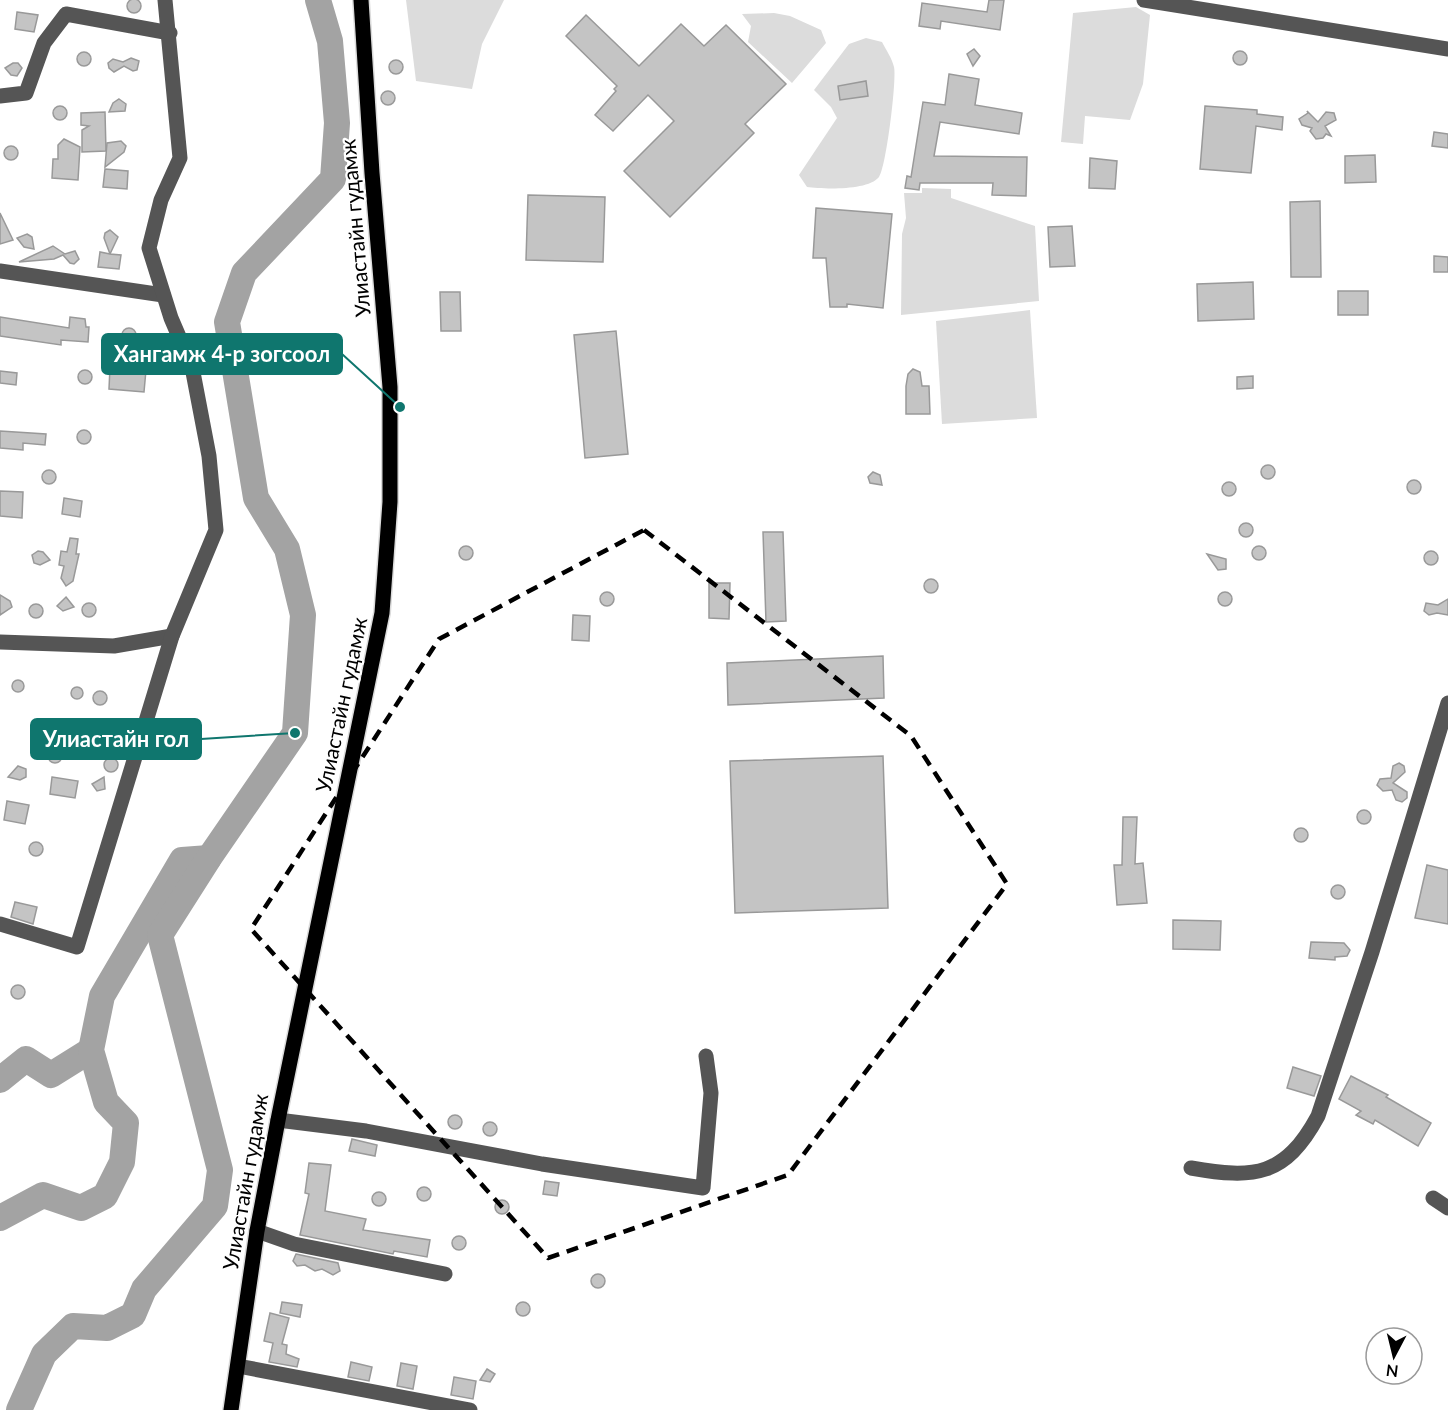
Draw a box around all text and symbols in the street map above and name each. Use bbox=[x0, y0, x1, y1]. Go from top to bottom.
street label: Улиастайн гудамж bbox=[334, 138, 375, 318]
callout: Хангамж 4-р зогсоол bbox=[102, 334, 342, 374]
text: Хангамж 4-р зогсоол bbox=[114, 340, 330, 367]
street label: Улиастайн гудамж bbox=[310, 614, 371, 795]
callout: Улиастайн гол bbox=[31, 719, 201, 759]
text: Улиастайн гол bbox=[42, 725, 189, 752]
street label: Улиастайн гудамж bbox=[217, 1091, 272, 1272]
north arrow bbox=[1364, 1326, 1424, 1386]
text: N bbox=[1385, 1361, 1399, 1382]

